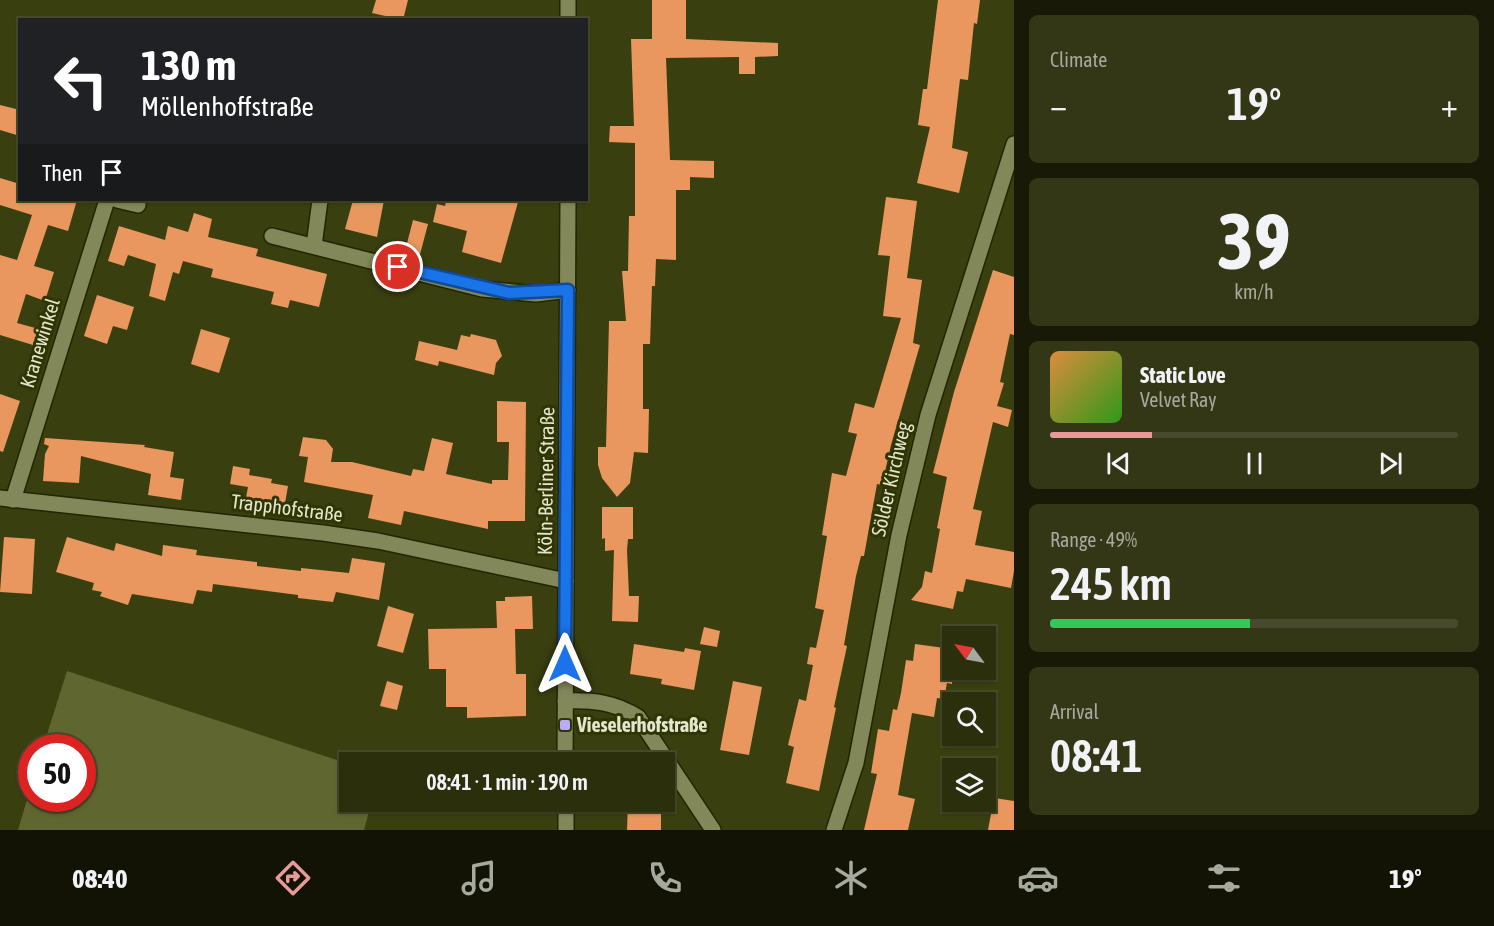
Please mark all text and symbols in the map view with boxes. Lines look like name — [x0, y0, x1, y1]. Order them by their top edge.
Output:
text: 130 m — [141, 41, 236, 89]
icon: left — [42, 42, 120, 120]
text: Climate — [1050, 48, 1107, 71]
text: 19° — [1227, 78, 1281, 130]
text: − — [1050, 86, 1067, 124]
text: + — [1441, 86, 1458, 124]
text: Möllenhoffstraße — [141, 91, 314, 122]
icon: arrive — [95, 156, 128, 189]
text: Then — [42, 160, 83, 186]
text: 39 — [1217, 196, 1291, 286]
pin — [372, 241, 423, 292]
icon: arrive — [381, 250, 414, 283]
text: km/h — [1234, 280, 1274, 303]
street label: Kranewinkel — [15, 295, 64, 390]
text: Static Love — [1140, 362, 1226, 388]
text: Velvet Ray — [1140, 388, 1217, 411]
street label: Köln-Berliner Straße — [533, 407, 558, 555]
street label: Sölder Kirchweg — [866, 419, 915, 538]
icon: previous — [1102, 447, 1135, 480]
icon: pause — [1238, 447, 1271, 480]
icon: next — [1374, 447, 1407, 480]
street label: Trapphofstraße — [230, 489, 344, 526]
text: Range · 49% — [1050, 528, 1137, 551]
text: 245 km — [1050, 558, 1172, 610]
north arrow — [942, 626, 996, 680]
map controls — [942, 626, 996, 812]
position arrow — [533, 632, 597, 696]
button: search — [942, 692, 996, 746]
text: Arrival — [1050, 700, 1099, 723]
place label: Vieselerhofstraße — [576, 713, 707, 736]
marker: Vieselerhofstraße — [558, 718, 572, 732]
text: 08:41 — [1050, 730, 1143, 782]
speed limit sign: 50 — [18, 734, 96, 812]
button: layers — [942, 758, 996, 812]
text: 08:41 · 1 min · 190 m — [426, 769, 588, 795]
icon: directions — [272, 857, 314, 899]
icon: music — [458, 857, 500, 899]
icon: phone — [644, 857, 686, 899]
icon: climate — [830, 857, 872, 899]
icon: car — [1017, 857, 1059, 899]
icon: filters — [1203, 857, 1245, 899]
text: 08:40 — [72, 863, 128, 894]
text: 19° — [1389, 863, 1422, 894]

